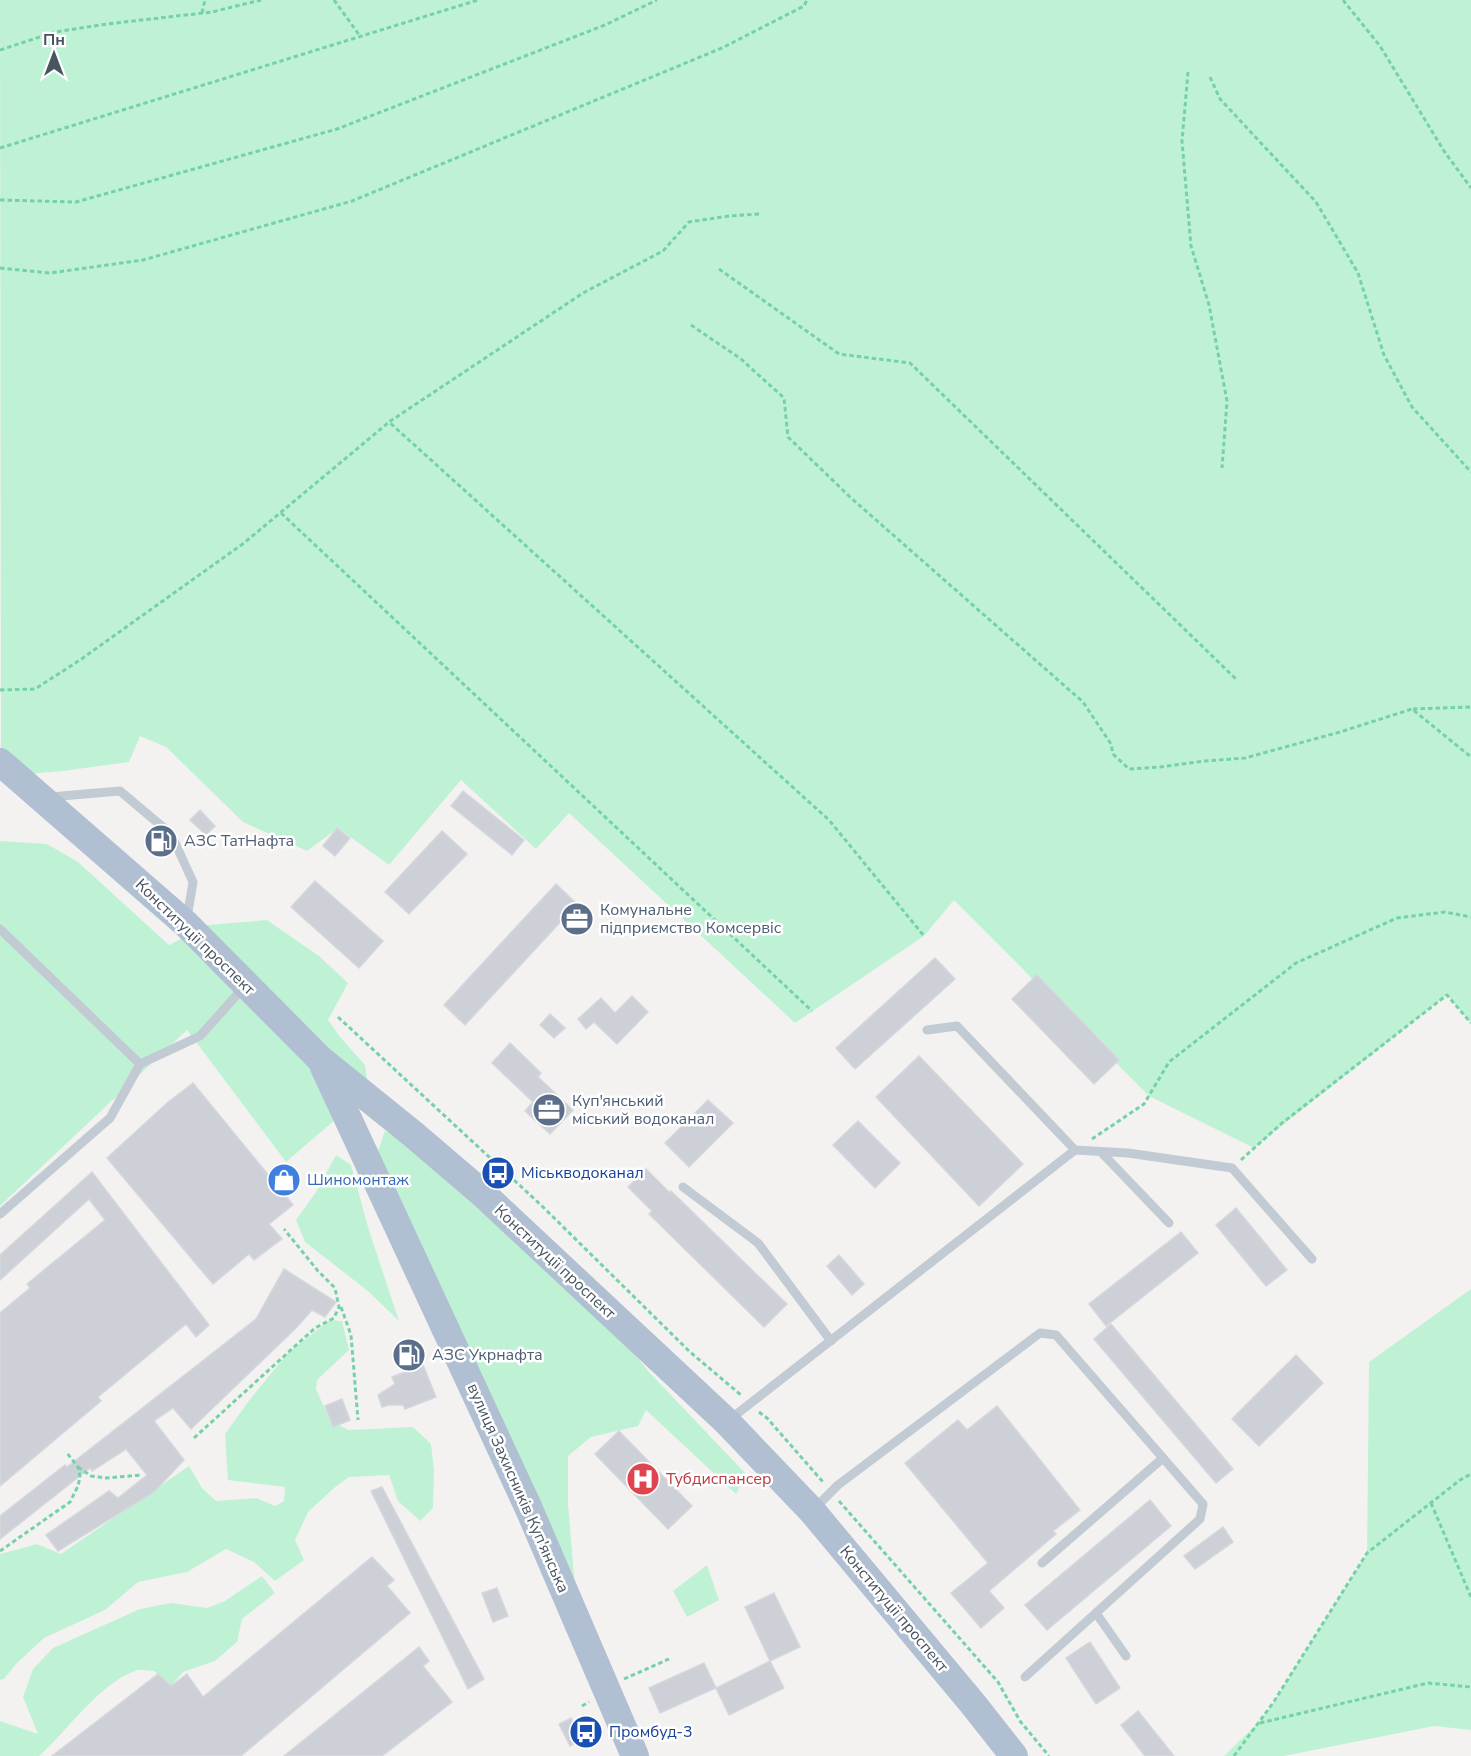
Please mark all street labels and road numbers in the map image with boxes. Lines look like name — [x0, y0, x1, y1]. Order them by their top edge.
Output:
street label: Конституції проспект — [130, 874, 260, 1001]
street label: Конституції проспект — [490, 1200, 621, 1325]
street label: вулиця Захисників Куп'янська — [462, 1380, 574, 1596]
street label: Конституції проспект — [835, 1541, 954, 1677]

